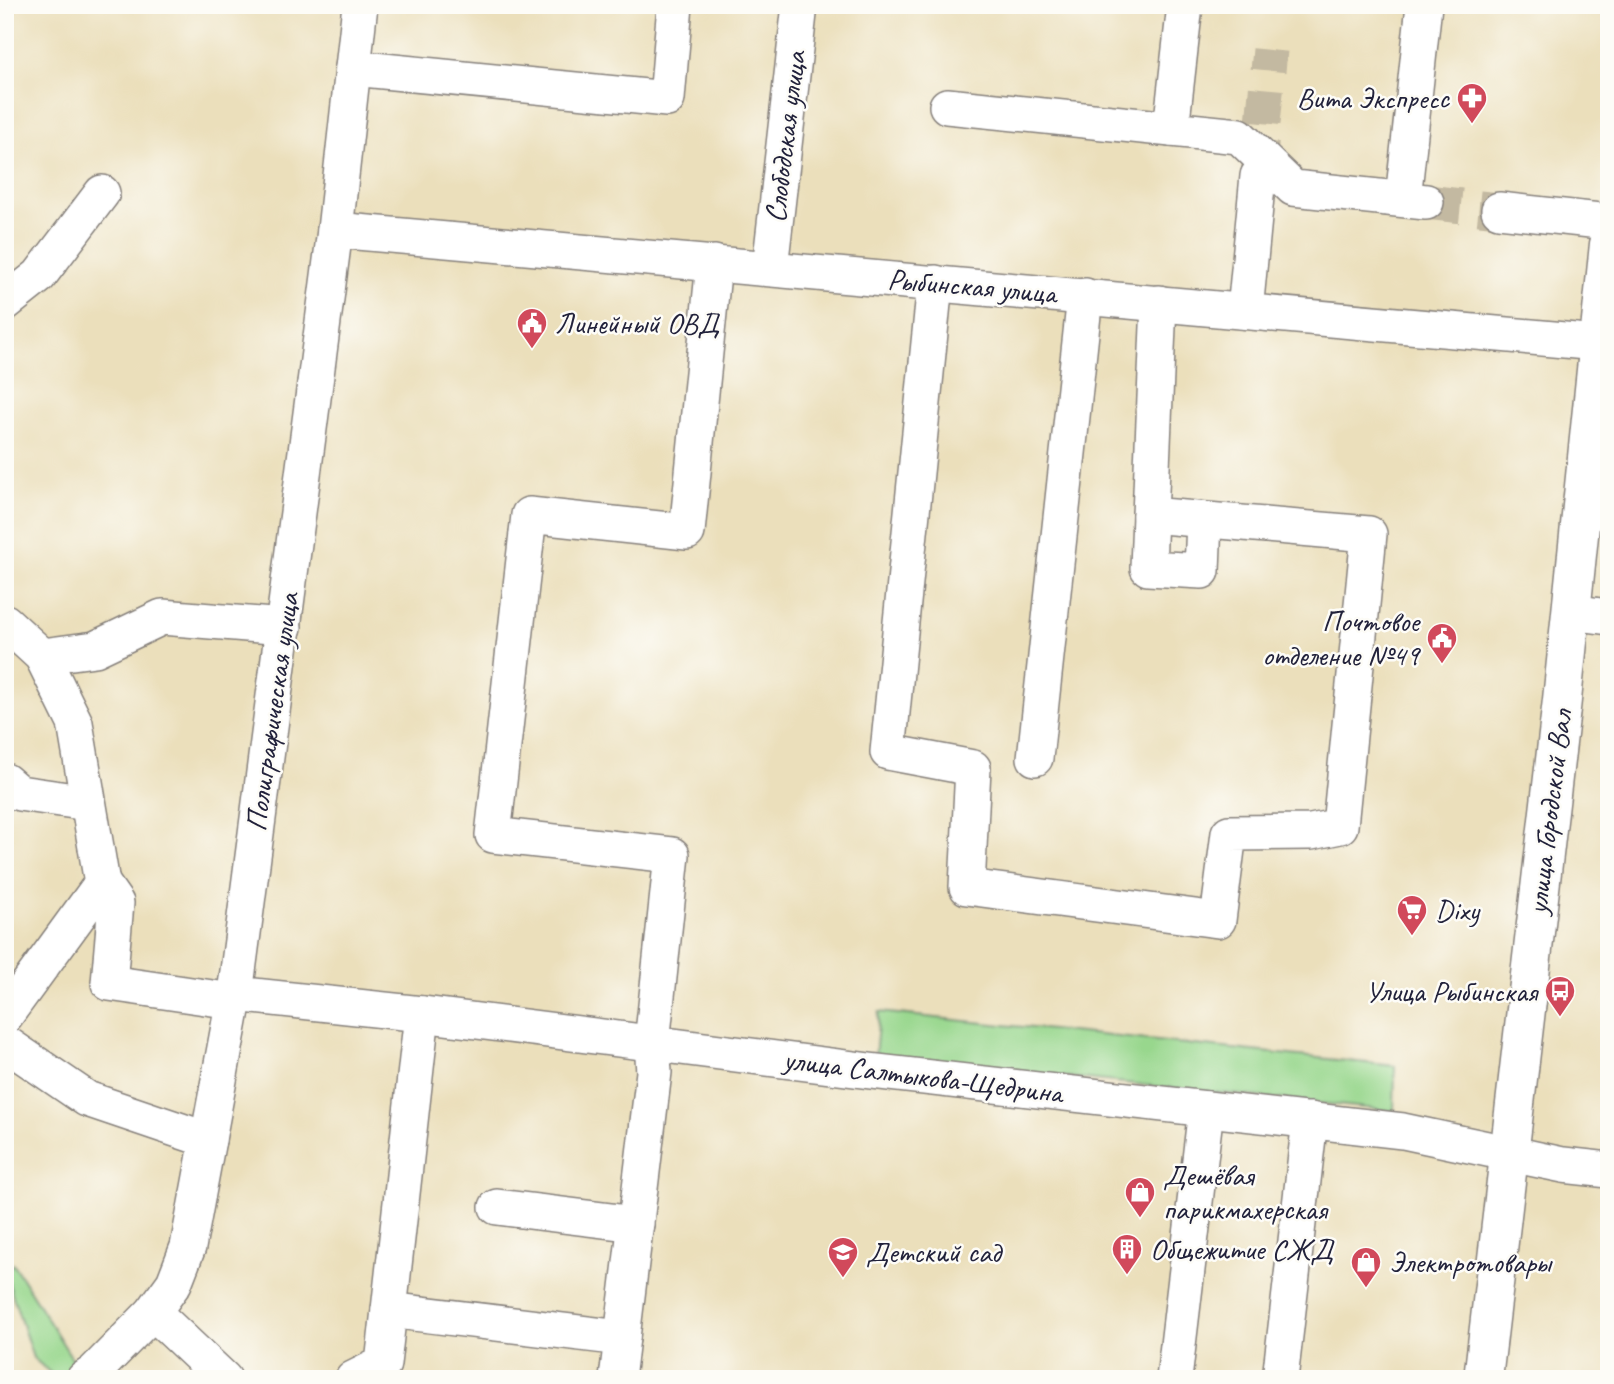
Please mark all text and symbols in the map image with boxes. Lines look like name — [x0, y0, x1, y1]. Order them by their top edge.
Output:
street label: Слободская улица — [756, 47, 815, 225]
place label: Вита Экспресс — [1297, 79, 1450, 117]
pharmacy icon: Вита Экспресс — [1455, 81, 1489, 125]
street label: Рыбинская улица — [886, 260, 1060, 313]
place label: Линейный ОВД — [555, 304, 720, 342]
public building icon: Линейный ОВД — [515, 306, 549, 350]
street label: Полиграфическая улица — [236, 589, 308, 833]
place label: Почтовое отделение №49 — [1262, 602, 1421, 674]
public building icon: Почтовое отделение №49 — [1425, 621, 1459, 665]
street label: улица Городской Вал — [1517, 705, 1581, 918]
place label: Dixy — [1435, 891, 1481, 929]
supermarket icon: Dixy — [1395, 893, 1429, 937]
place label: Улица Рыбинская — [1365, 972, 1540, 1010]
bus stop icon: Улица Рыбинская — [1543, 974, 1577, 1018]
street label: улица Салтыкова-Щедрина — [779, 1040, 1067, 1112]
place label: Дешёвая парикмахерская — [1163, 1156, 1329, 1228]
shop icon: Дешёвая парикмахерская — [1123, 1175, 1157, 1219]
place label: Общежитие СЖД — [1150, 1230, 1335, 1268]
building icon: Общежитие СЖД — [1110, 1232, 1144, 1276]
place label: Детский сад — [866, 1233, 1003, 1271]
school or university icon: Детский сад — [826, 1235, 860, 1279]
place label: Электротовары — [1389, 1243, 1553, 1281]
shop icon: Электротовары — [1349, 1245, 1383, 1289]

